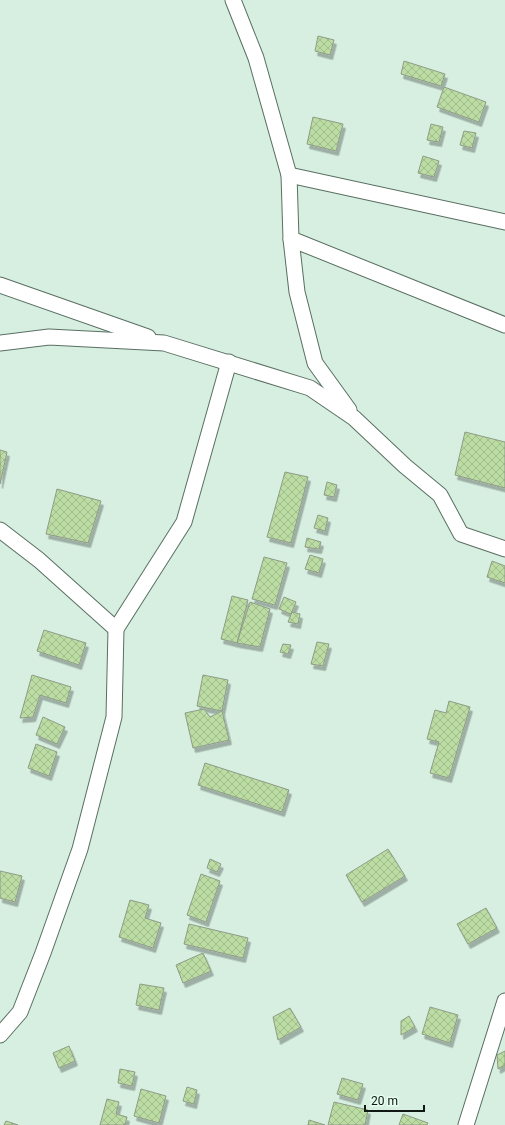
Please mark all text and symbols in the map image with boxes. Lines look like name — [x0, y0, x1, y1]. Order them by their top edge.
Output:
scale bar — [365, 1087, 424, 1113]
text: 20 m — [371, 1094, 398, 1108]

